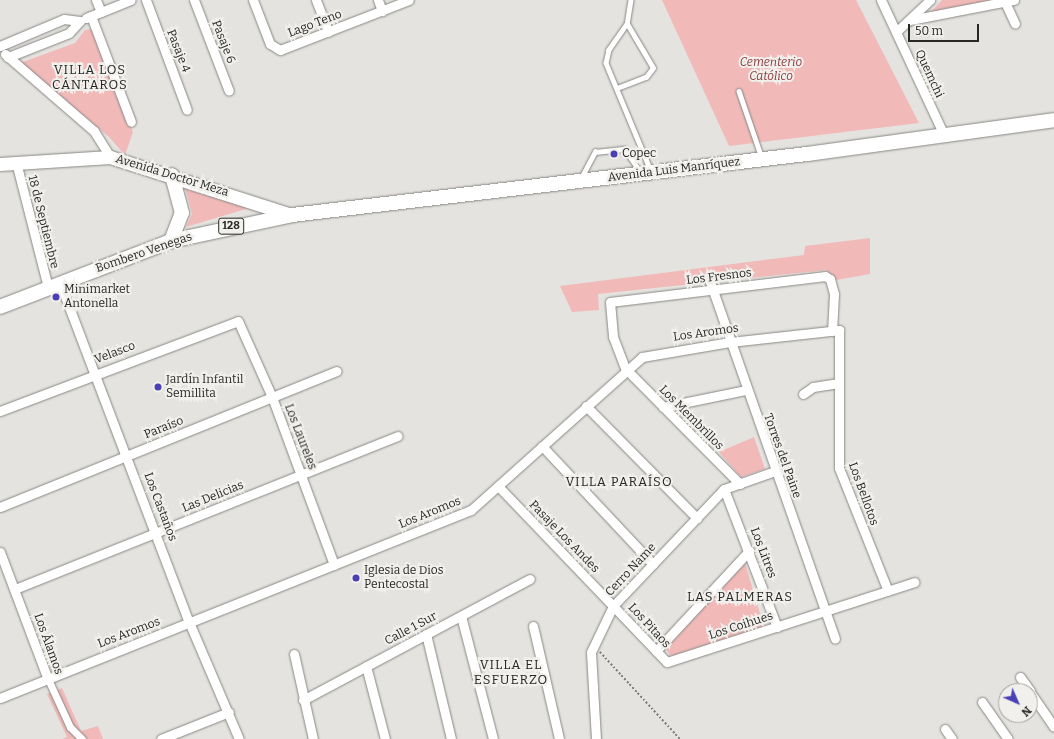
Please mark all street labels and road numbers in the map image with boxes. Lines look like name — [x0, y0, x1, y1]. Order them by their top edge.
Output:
street label: Lago Teno — [286, 7, 344, 41]
street label: Pasaje 6 — [208, 18, 238, 66]
street label: Pasaje 4 — [163, 27, 193, 75]
street label: Quemchi — [912, 48, 946, 100]
street label: Avenida Doctor Meza — [114, 152, 230, 200]
street label: Avenida Luis Manríquez — [607, 155, 741, 185]
street label: 18 de Septiembre — [24, 174, 62, 270]
road number: 128 — [218, 217, 244, 235]
street label: Bombero Venegas — [94, 230, 194, 276]
street label: Los Fresnos — [686, 266, 752, 288]
street label: Los Aromos — [672, 321, 740, 345]
street label: Velasco — [93, 339, 137, 367]
street label: Los Membrillos — [656, 383, 726, 453]
street label: Los Laureles — [281, 402, 319, 472]
street label: Torres del Paine — [760, 412, 804, 500]
street label: Paraíso — [142, 414, 186, 442]
street label: Los Bellotos — [845, 460, 881, 528]
street label: Los Castaños — [140, 471, 180, 543]
street label: Las Delicias — [180, 478, 246, 516]
street label: Los Aromos — [397, 494, 463, 532]
street label: Pasaje Los Andes — [526, 498, 602, 576]
street label: Los Litres — [747, 526, 779, 580]
street label: Cerro Name — [603, 540, 659, 600]
street label: Los Pitaos — [625, 601, 673, 651]
street label: Calle 1 Sur — [382, 609, 440, 649]
street label: Los Coihues — [707, 609, 775, 643]
street label: Los Álamos — [30, 612, 66, 676]
street label: Los Aromos — [96, 614, 162, 652]

